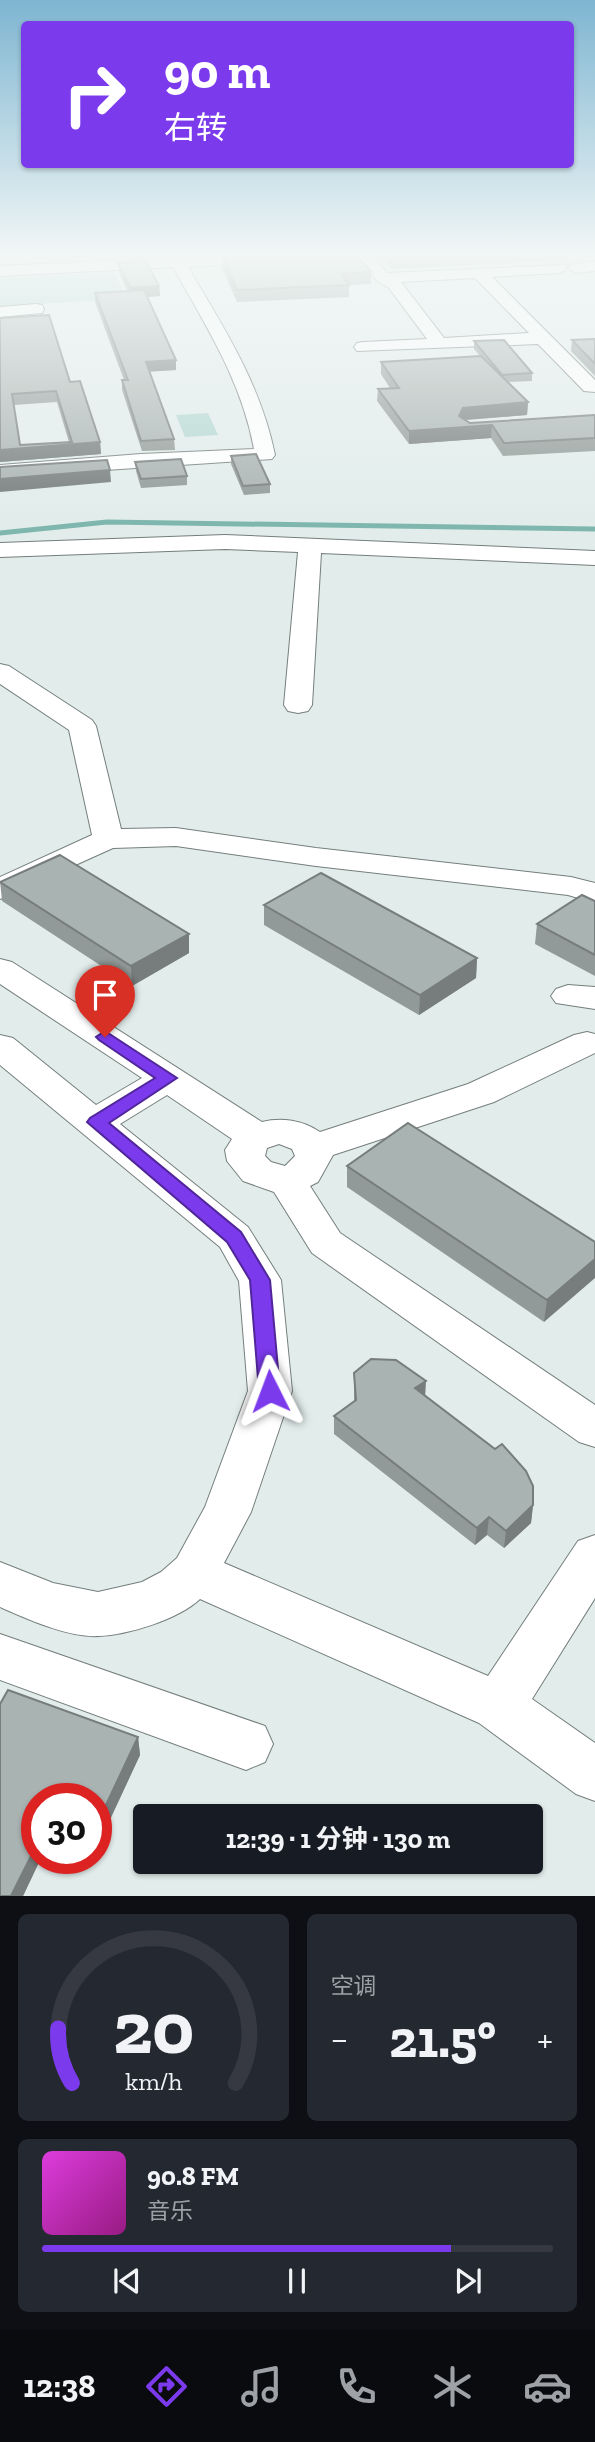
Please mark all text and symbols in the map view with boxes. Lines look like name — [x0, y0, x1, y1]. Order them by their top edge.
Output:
text: 90 m — [164, 42, 271, 101]
icon: right — [49, 49, 140, 140]
text: 右转 — [164, 109, 228, 147]
pin — [75, 965, 135, 1037]
icon: arrive — [86, 976, 124, 1014]
position arrow — [233, 1354, 307, 1428]
speed limit sign: 30 — [21, 1783, 112, 1874]
text: 12:39 · 1 分钟 · 130 m — [226, 1823, 450, 1855]
text: 空调 — [331, 1972, 377, 2000]
text: 20 — [113, 1985, 194, 2073]
text: 21.5° — [389, 2008, 496, 2070]
text: − — [331, 2016, 348, 2062]
text: + — [537, 2016, 553, 2062]
text: km/h — [125, 2066, 182, 2096]
text: 90.8 FM — [147, 2160, 239, 2192]
text: 音乐 — [147, 2197, 193, 2225]
icon: previous — [108, 2262, 146, 2300]
icon: pause — [278, 2262, 316, 2300]
icon: next — [449, 2262, 487, 2300]
icon: directions — [142, 2362, 191, 2411]
icon: music — [237, 2362, 286, 2411]
icon: phone — [332, 2362, 381, 2411]
icon: climate — [428, 2362, 477, 2411]
icon: car — [523, 2362, 572, 2411]
text: 12:38 — [23, 2367, 95, 2405]

